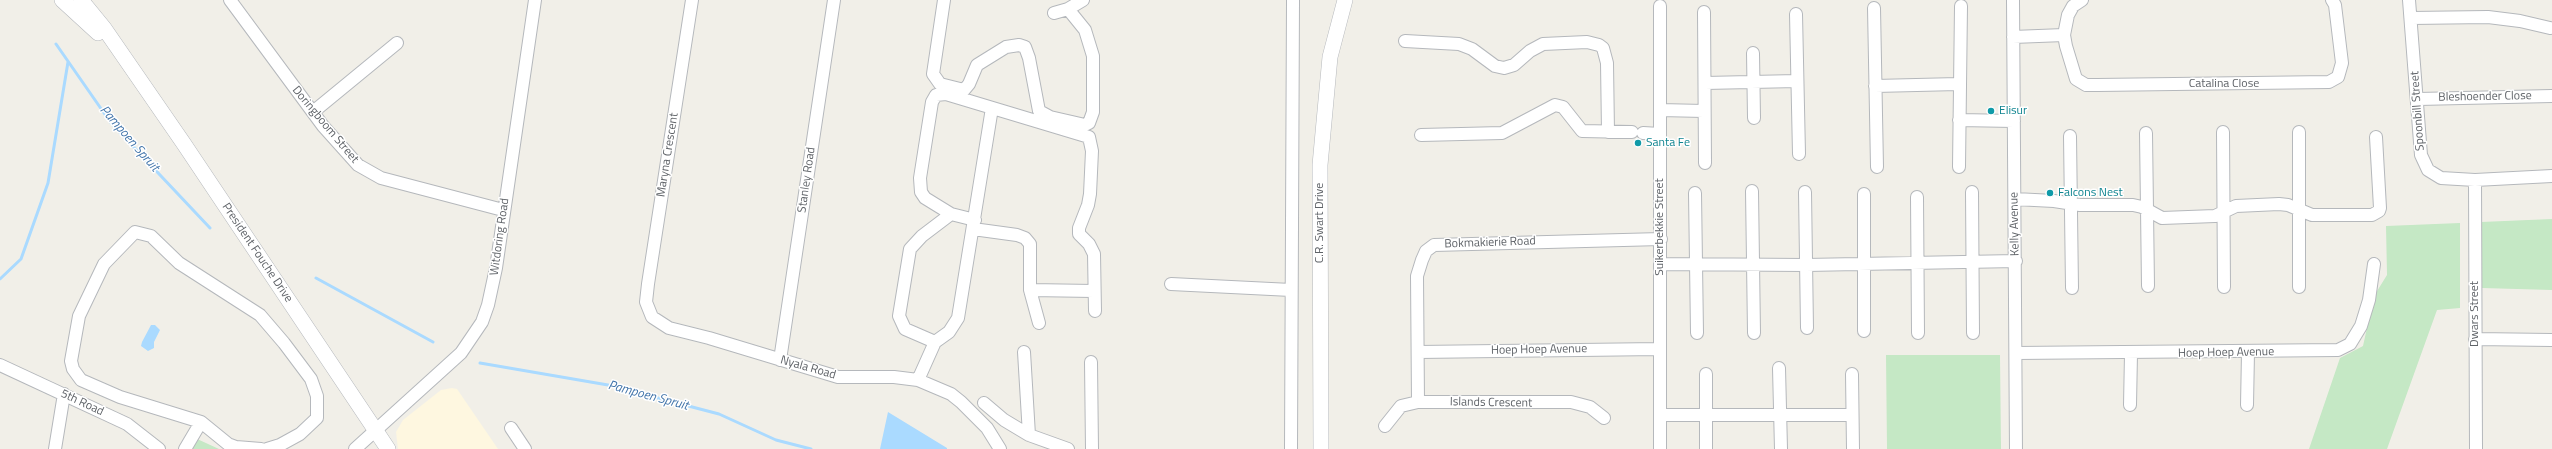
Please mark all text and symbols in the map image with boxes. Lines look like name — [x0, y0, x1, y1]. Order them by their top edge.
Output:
street label: Spoonbill Street — [2408, 71, 2428, 151]
street label: Catalina Close — [2189, 77, 2259, 91]
street label: Doringboom Street — [289, 84, 361, 166]
street label: Bleshoender Close — [2438, 89, 2532, 105]
water label: Pampoen Spruit — [96, 103, 162, 175]
place label: Elisur — [1999, 104, 2027, 118]
marker: Elisur — [1986, 106, 1996, 116]
street label: Maryna Crescent — [654, 112, 682, 198]
place label: Santa Fe — [1646, 136, 1690, 150]
marker: Santa Fe — [1633, 138, 1643, 148]
street label: Stanley Road — [795, 146, 819, 214]
street label: Suikerbekkie Street — [1653, 178, 1667, 276]
street label: C.R. Swart Drive — [1313, 183, 1327, 263]
place label: Falcons Nest — [2058, 186, 2123, 200]
marker: Falcons Nest — [2045, 188, 2055, 198]
street label: Kelly Avenue — [2007, 192, 2023, 256]
street label: Witdoring Road — [487, 197, 513, 277]
street label: President Fouche Drive — [218, 201, 296, 305]
street label: Bokmakierie Road — [1444, 234, 1536, 252]
street label: Dwars Street — [2468, 281, 2482, 347]
street label: Hoep Hoep Avenue — [1491, 342, 1587, 358]
street label: Hoep Hoep Avenue — [2178, 345, 2274, 361]
street label: Nyala Road — [779, 353, 837, 383]
water label: Pampoen Spruit — [606, 378, 690, 414]
street label: 5th Road — [58, 387, 106, 419]
street label: Islands Crescent — [1450, 395, 1532, 411]

